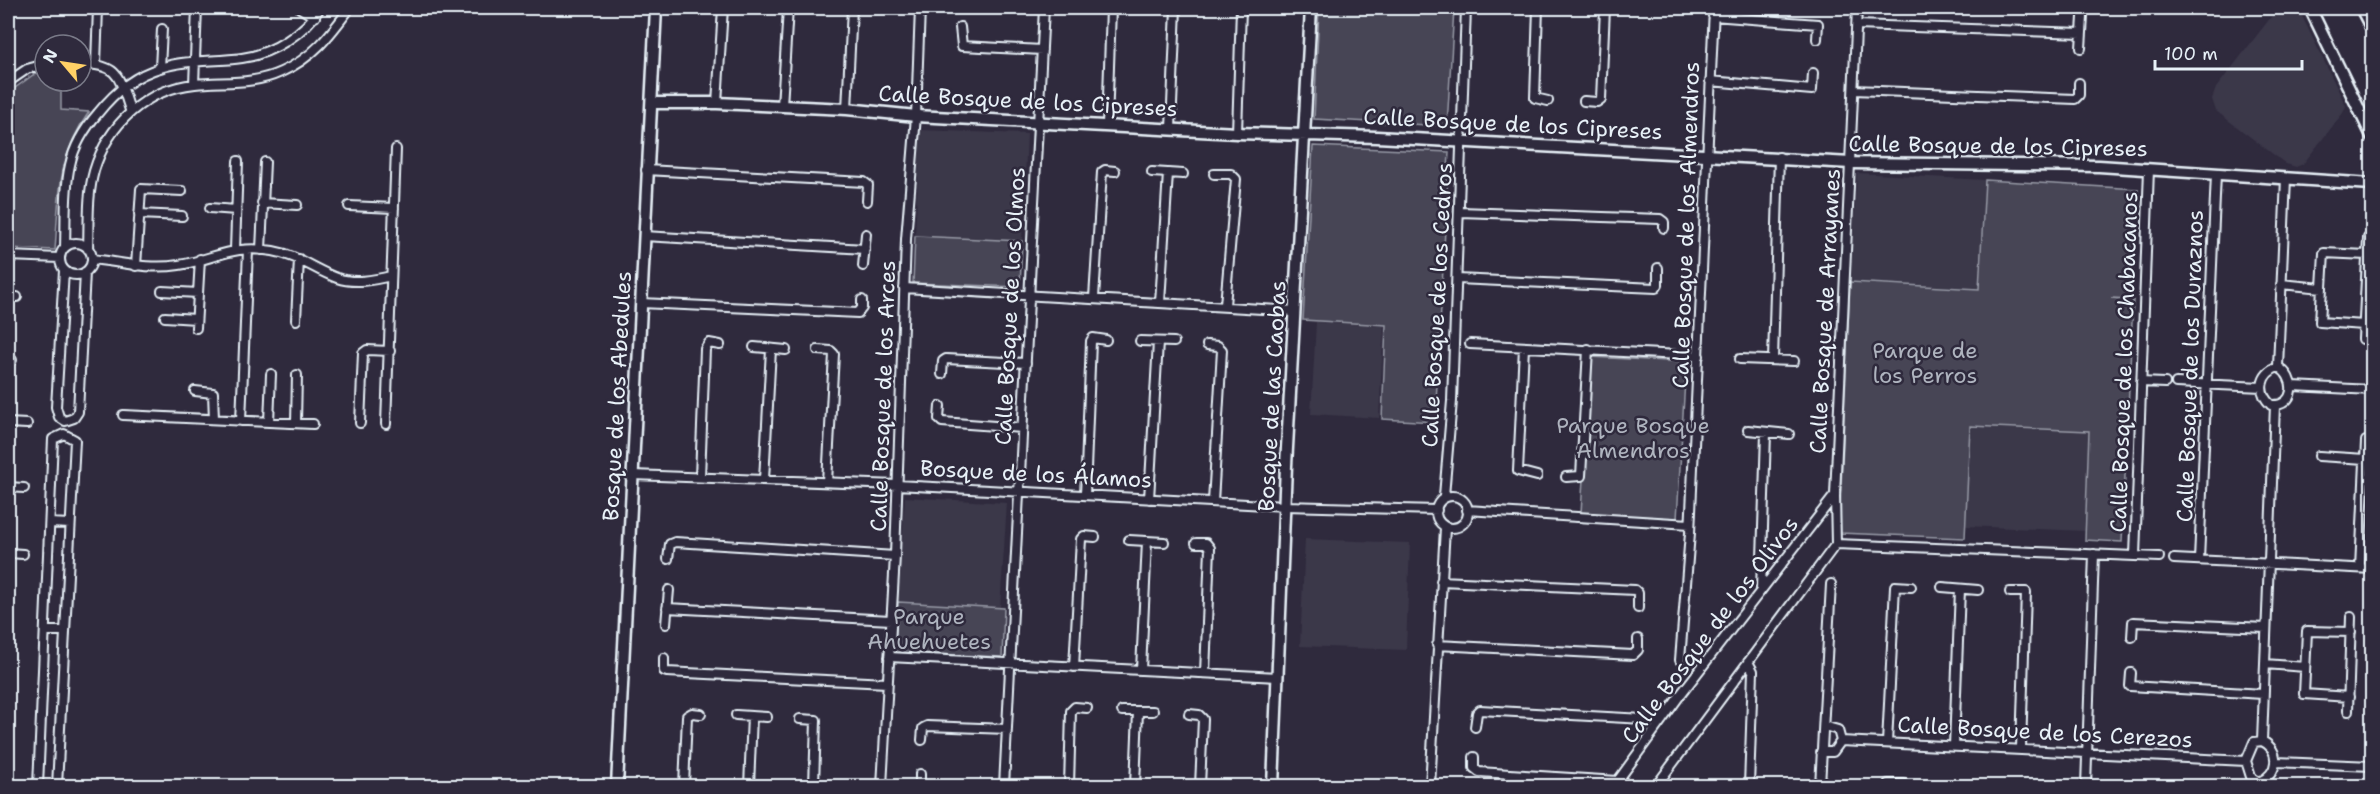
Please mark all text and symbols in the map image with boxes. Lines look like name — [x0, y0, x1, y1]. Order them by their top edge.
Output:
north arrow — [33, 33, 93, 93]
scale bar — [2155, 33, 2302, 71]
text: 100 m — [2164, 42, 2218, 66]
text: N — [38, 45, 63, 67]
street label: Calle Bosque de los Almendros — [1666, 61, 1706, 389]
street label: Calle Bosque de los Cipreses — [878, 79, 1178, 123]
street label: Calle Bosque de los Cipreses — [1363, 102, 1663, 146]
street label: Calle Bosque de los Cipreses — [1848, 129, 2148, 163]
street label: Calle Bosque de los Cedros — [1415, 162, 1459, 448]
street label: Calle Bosque de los Olmos — [988, 166, 1032, 446]
street label: Calle Bosque de Arrayanes — [1803, 168, 1847, 454]
street label: Calle Bosque de los Chabacanos — [2104, 191, 2144, 533]
street label: Calle Bosque de los Duraznos — [2170, 209, 2210, 523]
street label: Calle Bosque de los Arces — [864, 260, 902, 532]
street label: Bosque de los Abedules — [596, 270, 638, 522]
street label: Bosque de las Caobas — [1251, 280, 1293, 512]
park label: Parque de los Perros — [1872, 336, 1978, 390]
park label: Parque Bosque Almendros — [1556, 411, 1710, 465]
street label: Bosque de los Álamos — [919, 453, 1153, 495]
street label: Calle Bosque de los Olivos — [1615, 511, 1805, 749]
park label: Parque Ahuehuetes — [867, 602, 991, 656]
street label: Calle Bosque de los Cerezos — [1897, 710, 2193, 754]

